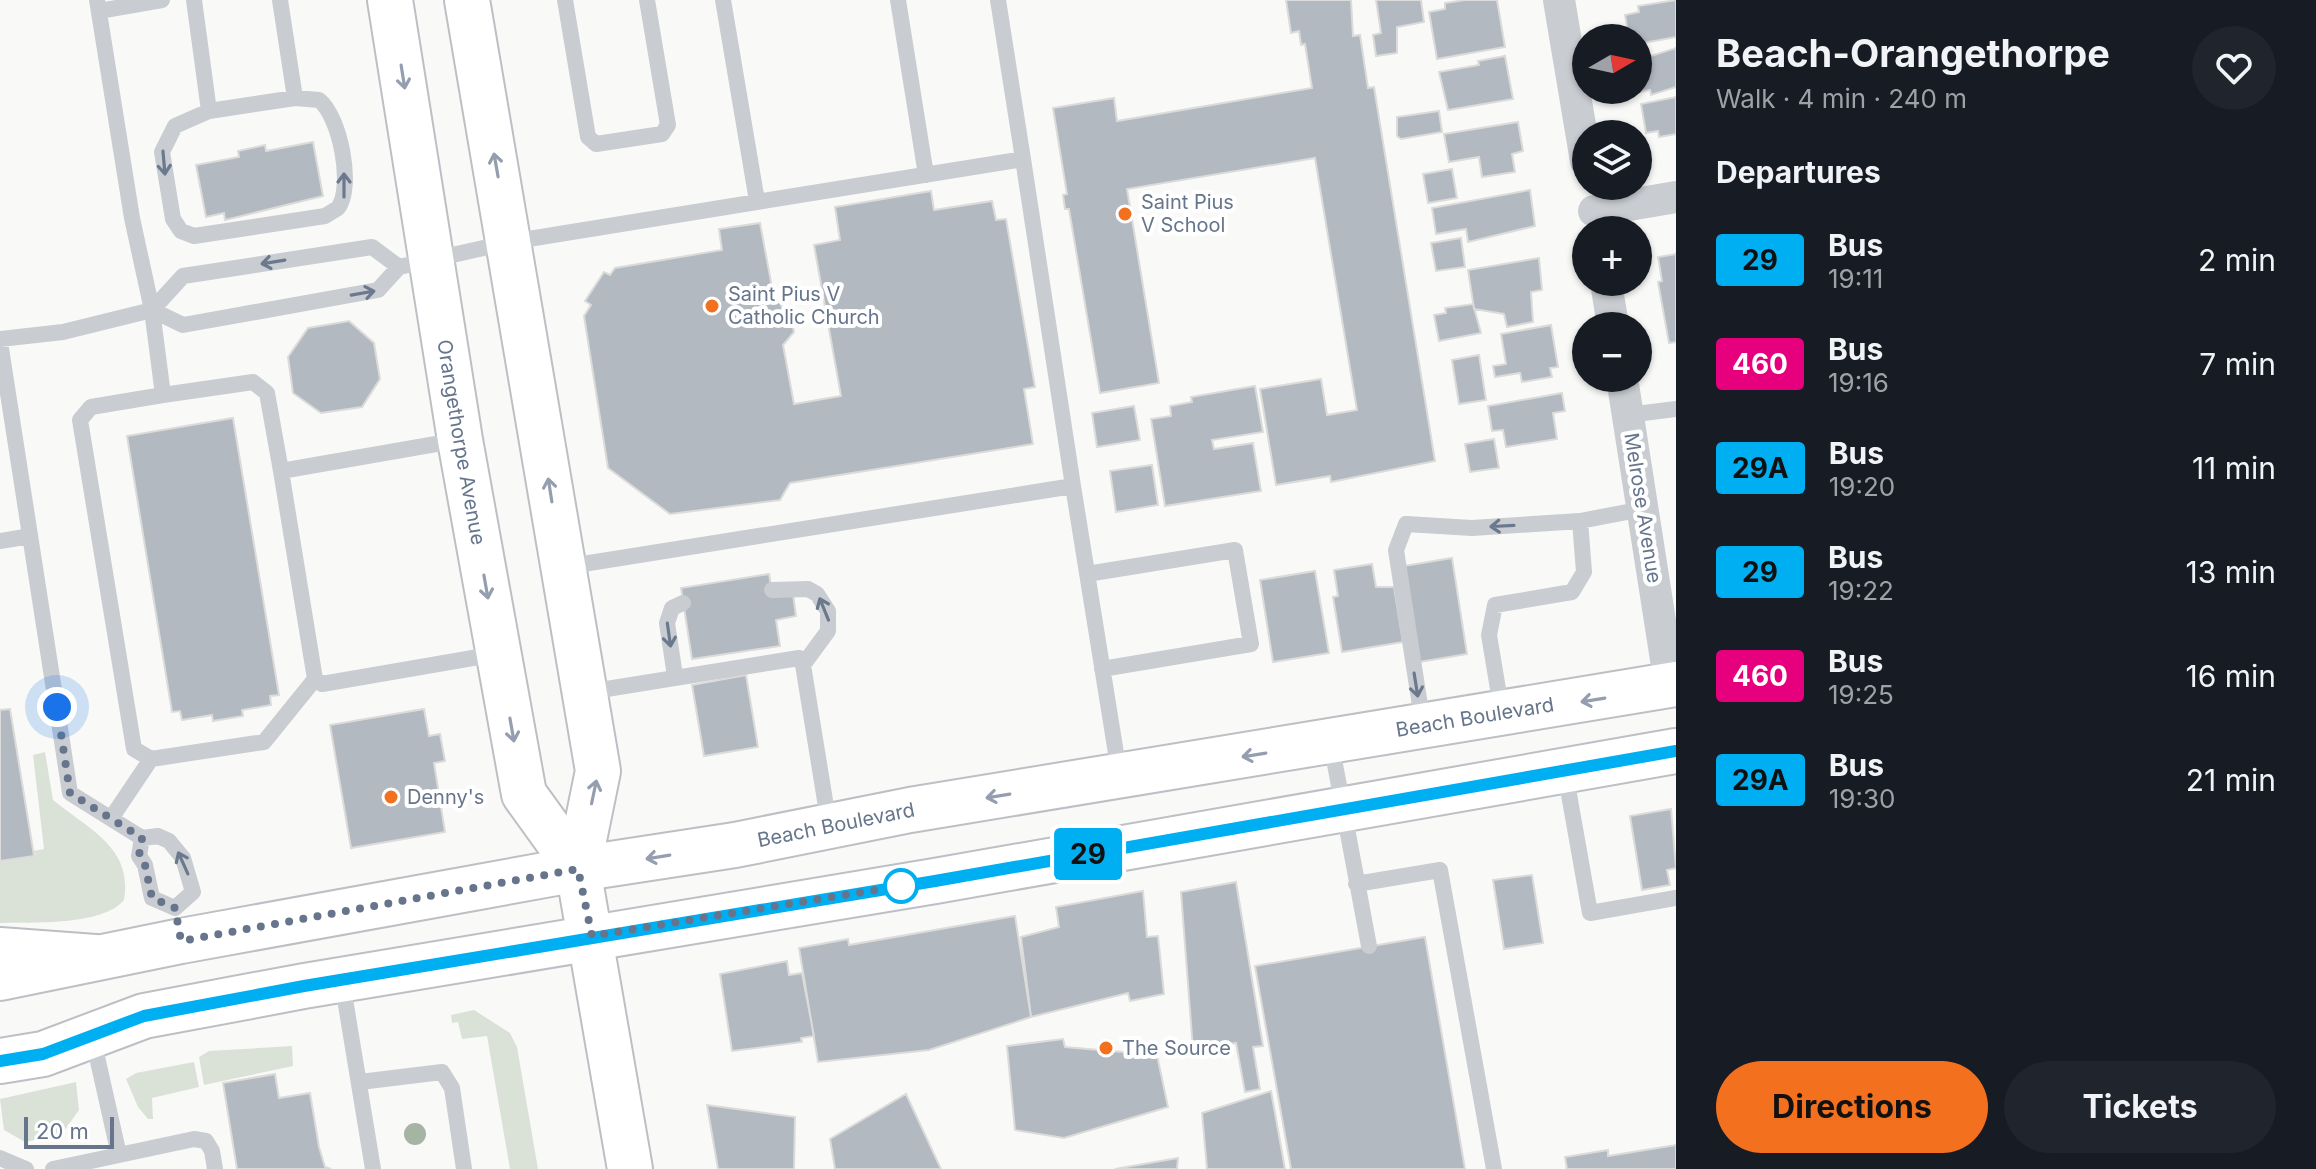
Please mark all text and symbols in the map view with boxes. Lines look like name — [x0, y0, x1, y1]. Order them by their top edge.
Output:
north arrow — [1572, 24, 1652, 104]
map controls — [1572, 24, 1652, 392]
button: heart — [2192, 26, 2276, 110]
text: Beach-Orangethorpe — [1716, 30, 2110, 76]
one-way arrow — [396, 64, 411, 89]
text: Walk · 4 min · 240 m — [1716, 83, 1967, 114]
button: layers — [1572, 120, 1652, 200]
one-way arrow — [157, 149, 172, 175]
one-way arrow — [488, 153, 503, 178]
text: Departures — [1716, 154, 1881, 190]
one-way arrow — [336, 172, 352, 198]
place label: Saint Pius V School — [1141, 190, 1234, 237]
marker: Saint Pius V School — [1116, 205, 1134, 223]
button: + — [1572, 216, 1652, 296]
text: Bus — [1828, 227, 1883, 263]
text: 2 min — [2198, 242, 2276, 278]
text: 29 — [1742, 243, 1778, 277]
one-way arrow — [260, 255, 286, 270]
text: 19:11 — [1828, 263, 1883, 294]
place label: Saint Pius V Catholic Church — [728, 282, 880, 329]
one-way arrow — [350, 284, 376, 299]
marker: Saint Pius V Catholic Church — [703, 297, 721, 315]
button: − — [1572, 312, 1652, 392]
text: Bus — [1828, 331, 1883, 367]
street label: Orangethorpe Avenue — [432, 338, 491, 547]
text: 7 min — [2199, 346, 2276, 382]
text: 460 — [1732, 347, 1788, 381]
text: 19:16 — [1828, 367, 1889, 398]
street label: Melrose Avenue — [1619, 431, 1667, 585]
text: Bus — [1829, 435, 1884, 471]
text: 11 min — [2192, 450, 2276, 486]
text: 29A — [1732, 451, 1789, 485]
text: 19:20 — [1829, 471, 1895, 502]
one-way arrow — [542, 478, 557, 503]
one-way arrow — [1489, 519, 1516, 534]
text: Bus — [1828, 539, 1883, 575]
text: 13 min — [2186, 554, 2276, 590]
text: 29 — [1742, 555, 1778, 589]
one-way arrow — [480, 573, 495, 599]
text: 19:22 — [1828, 575, 1894, 606]
one-way arrow — [816, 598, 830, 622]
one-way arrow — [662, 622, 677, 648]
text: Bus — [1828, 643, 1883, 679]
text: 16 min — [2185, 658, 2276, 694]
text: 460 — [1732, 659, 1788, 693]
one-way arrow — [1410, 672, 1425, 697]
text: 19:25 — [1828, 679, 1894, 710]
your location — [37, 687, 77, 727]
street label: Beach Boulevard — [1394, 692, 1556, 742]
one-way arrow — [1581, 693, 1607, 708]
one-way arrow — [506, 717, 521, 743]
text: Bus — [1829, 747, 1884, 783]
one-way arrow — [1242, 748, 1267, 763]
text: 21 min — [2186, 762, 2276, 798]
text: 29A — [1732, 763, 1789, 797]
one-way arrow — [587, 780, 602, 806]
text: 19:30 — [1829, 783, 1895, 814]
place label: Denny's — [407, 785, 484, 809]
marker: Denny's — [382, 788, 400, 806]
one-way arrow — [985, 790, 1011, 805]
street label: Beach Boulevard — [755, 797, 917, 852]
line badge: 29 — [1052, 828, 1124, 880]
text: 29 — [1070, 837, 1106, 871]
one-way arrow — [646, 850, 672, 865]
one-way arrow — [175, 851, 190, 875]
unlabelled marker — [884, 869, 918, 903]
place label: The Source — [1122, 1036, 1231, 1060]
marker: The Source — [1097, 1039, 1115, 1057]
button: Directions — [1716, 1061, 1988, 1153]
button: Tickets — [2004, 1061, 2276, 1153]
scale bar — [24, 1113, 114, 1149]
text: 20 m — [36, 1118, 89, 1144]

